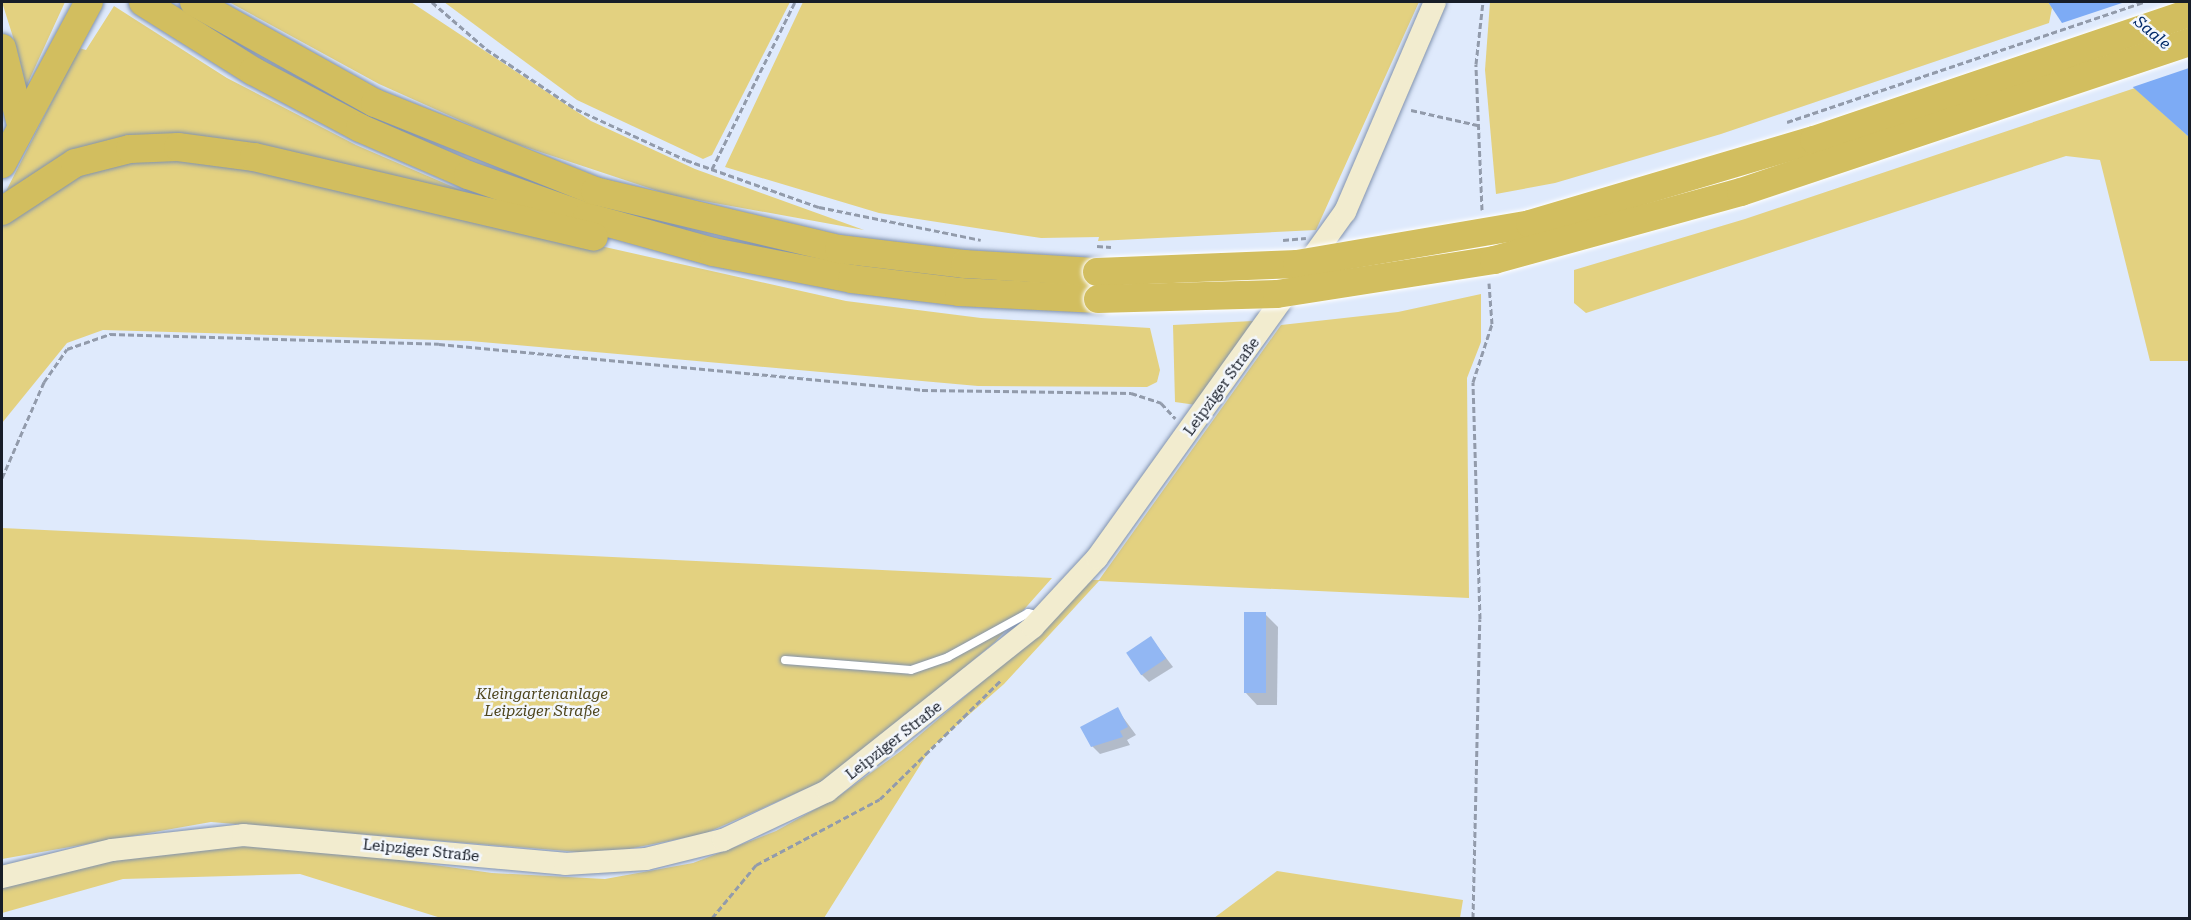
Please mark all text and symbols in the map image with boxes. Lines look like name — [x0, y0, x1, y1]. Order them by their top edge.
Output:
water label: Saale — [2130, 12, 2174, 54]
street label: Leipziger Straße — [1180, 334, 1264, 440]
park label: Kleingartenanlage Leipziger Straße — [476, 685, 608, 720]
street label: Leipziger Straße — [842, 698, 946, 784]
street label: Leipziger Straße — [362, 836, 480, 866]

